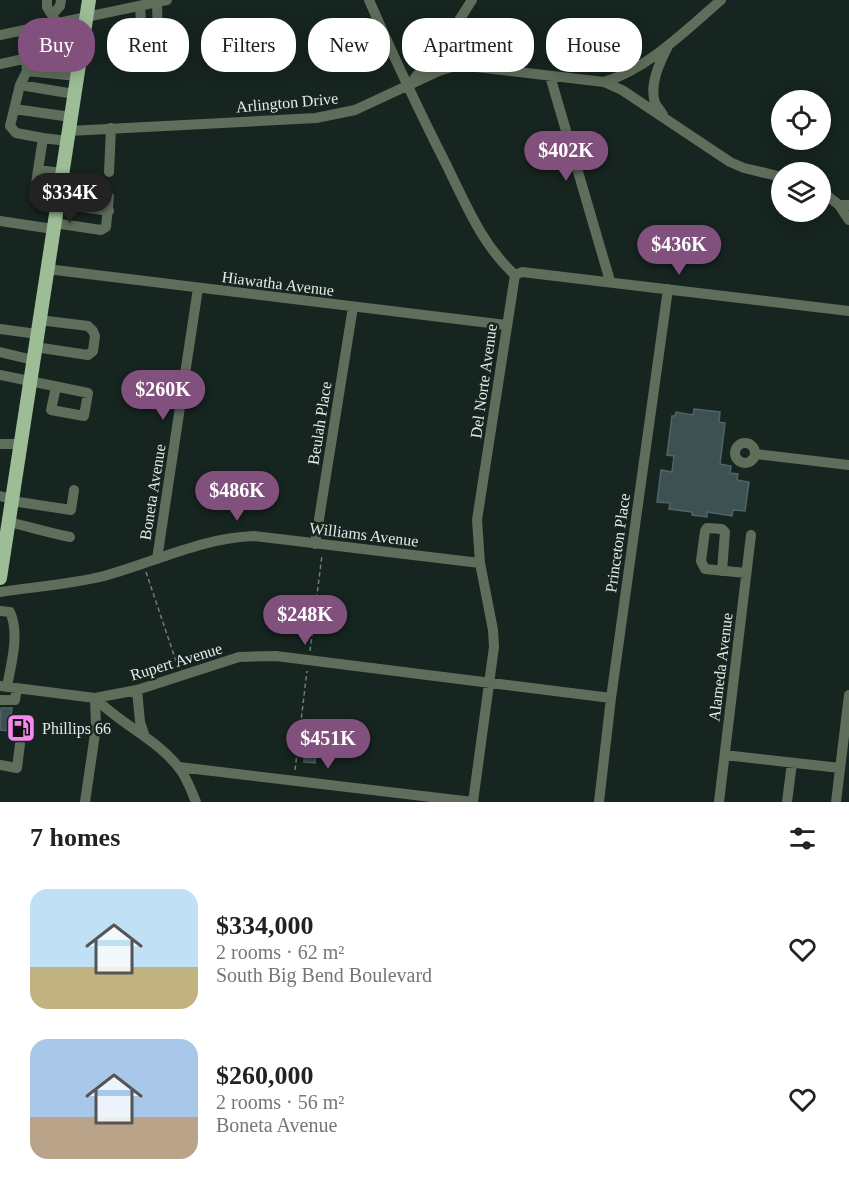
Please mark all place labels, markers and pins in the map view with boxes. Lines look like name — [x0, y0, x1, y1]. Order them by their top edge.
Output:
pin: $402K — [524, 131, 608, 182]
pin: $334K — [28, 173, 112, 224]
pin: $436K — [637, 225, 721, 276]
pin: $260K — [121, 370, 205, 421]
pin: $486K — [195, 471, 279, 522]
pin: $248K — [263, 595, 347, 646]
fuel station icon: Phillips 66 — [5, 712, 37, 744]
pin: $451K — [286, 719, 370, 770]
place label: Phillips 66 — [42, 720, 111, 738]

